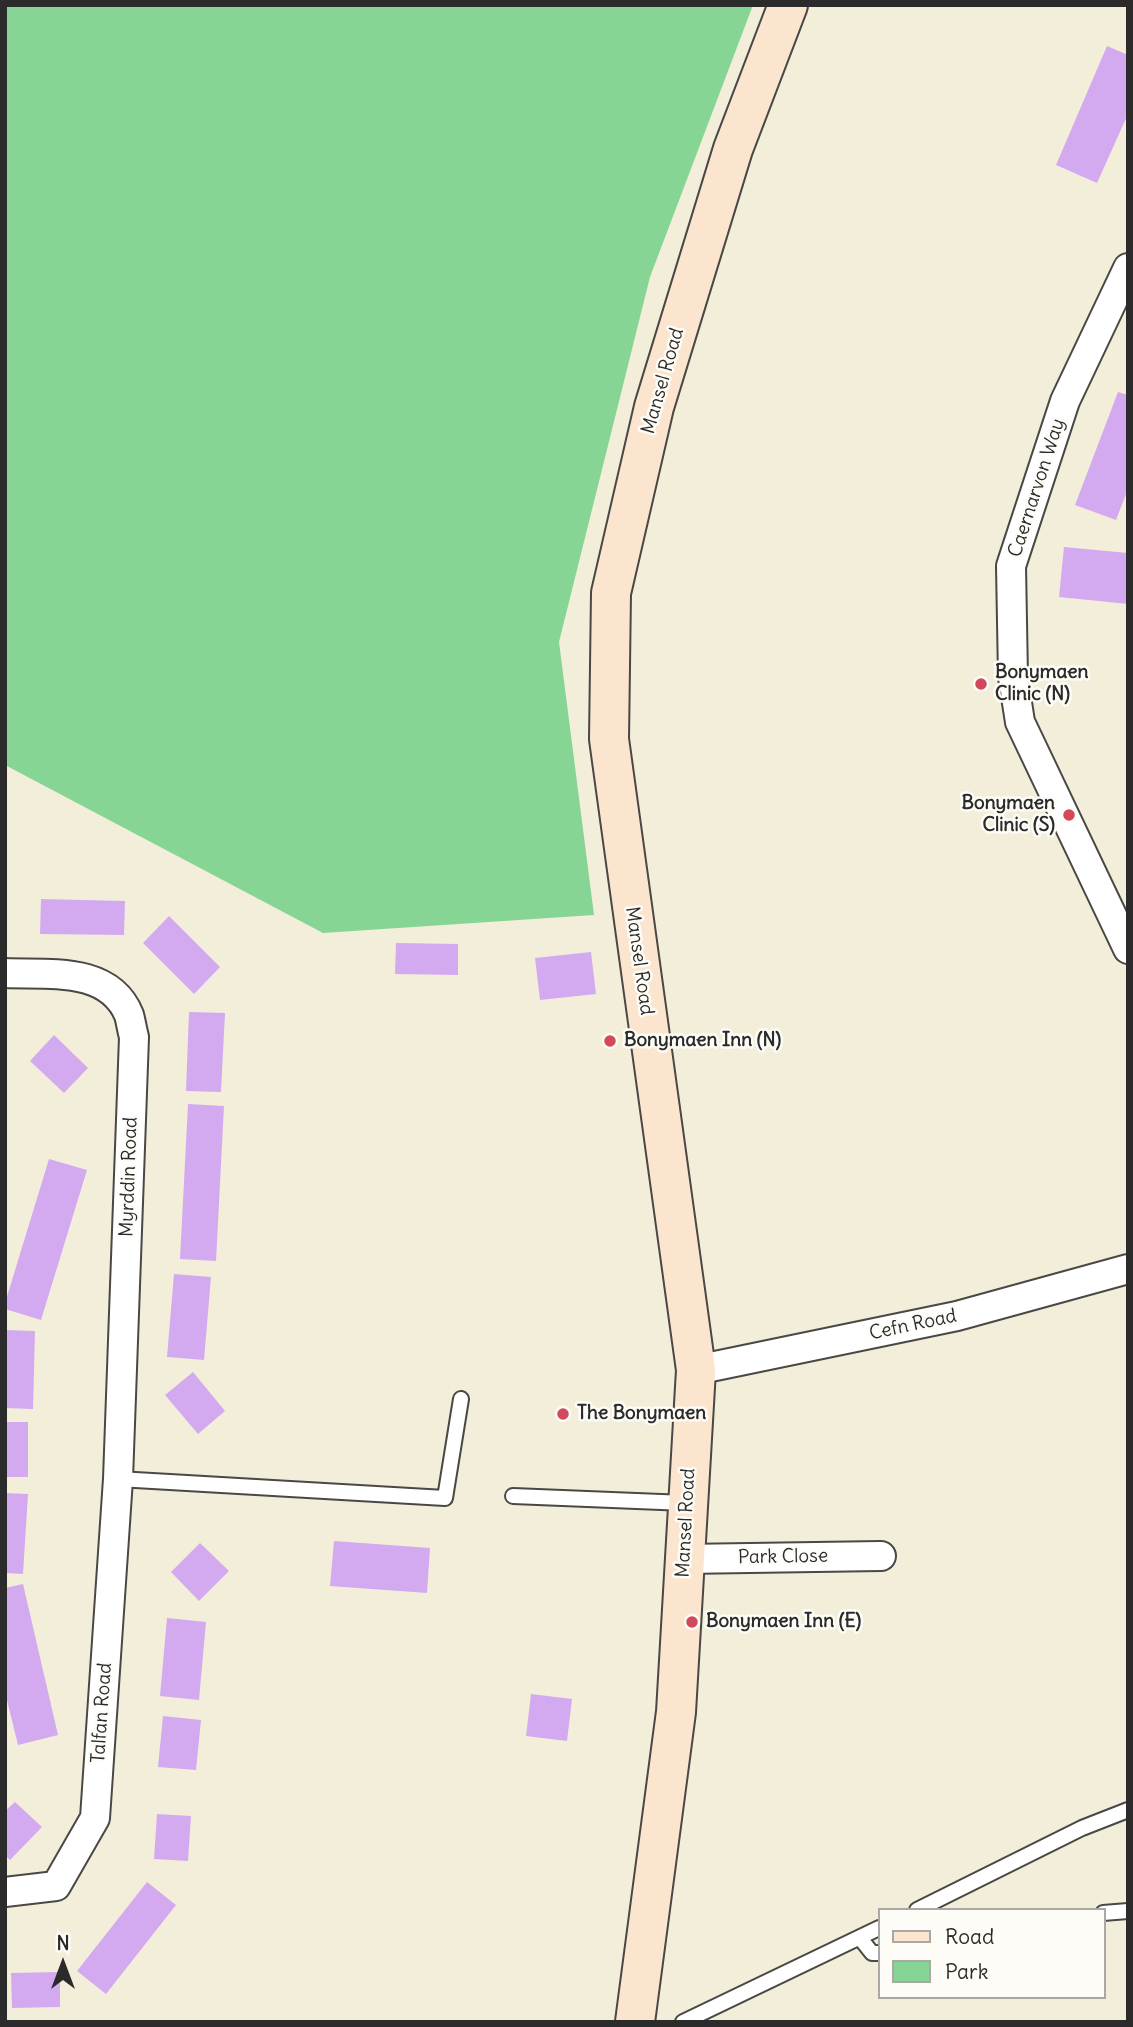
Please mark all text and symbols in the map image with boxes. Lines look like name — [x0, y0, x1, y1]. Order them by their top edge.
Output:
street label: Mansel Road — [637, 325, 689, 437]
street label: Caernarvon Way — [1004, 416, 1070, 560]
place label: Bonymaen Clinic (N) — [995, 662, 1088, 706]
marker: Bonymaen Clinic (N) — [973, 676, 989, 692]
place label: Bonymaen Clinic (S) — [962, 793, 1055, 837]
marker: Bonymaen Clinic (S) — [1061, 807, 1077, 823]
street label: Mansel Road — [620, 905, 658, 1017]
place label: Bonymaen Inn (N) — [624, 1030, 781, 1052]
marker: Bonymaen Inn (N) — [602, 1033, 618, 1049]
street label: Myrddin Road — [116, 1116, 142, 1238]
street label: Cefn Road — [867, 1305, 959, 1345]
place label: The Bonymaen — [577, 1403, 706, 1425]
marker: The Bonymaen — [555, 1406, 571, 1422]
street label: Mansel Road — [672, 1468, 700, 1578]
street label: Park Close — [738, 1545, 828, 1569]
place label: Bonymaen Inn (E) — [706, 1611, 861, 1633]
marker: Bonymaen Inn (E) — [684, 1614, 700, 1630]
street label: Talfan Road — [87, 1662, 117, 1764]
legend — [878, 1908, 1105, 1999]
text: Road — [945, 1923, 994, 1950]
north arrow — [28, 1929, 98, 1999]
text: N — [56, 1931, 70, 1955]
text: Park — [945, 1958, 988, 1985]

